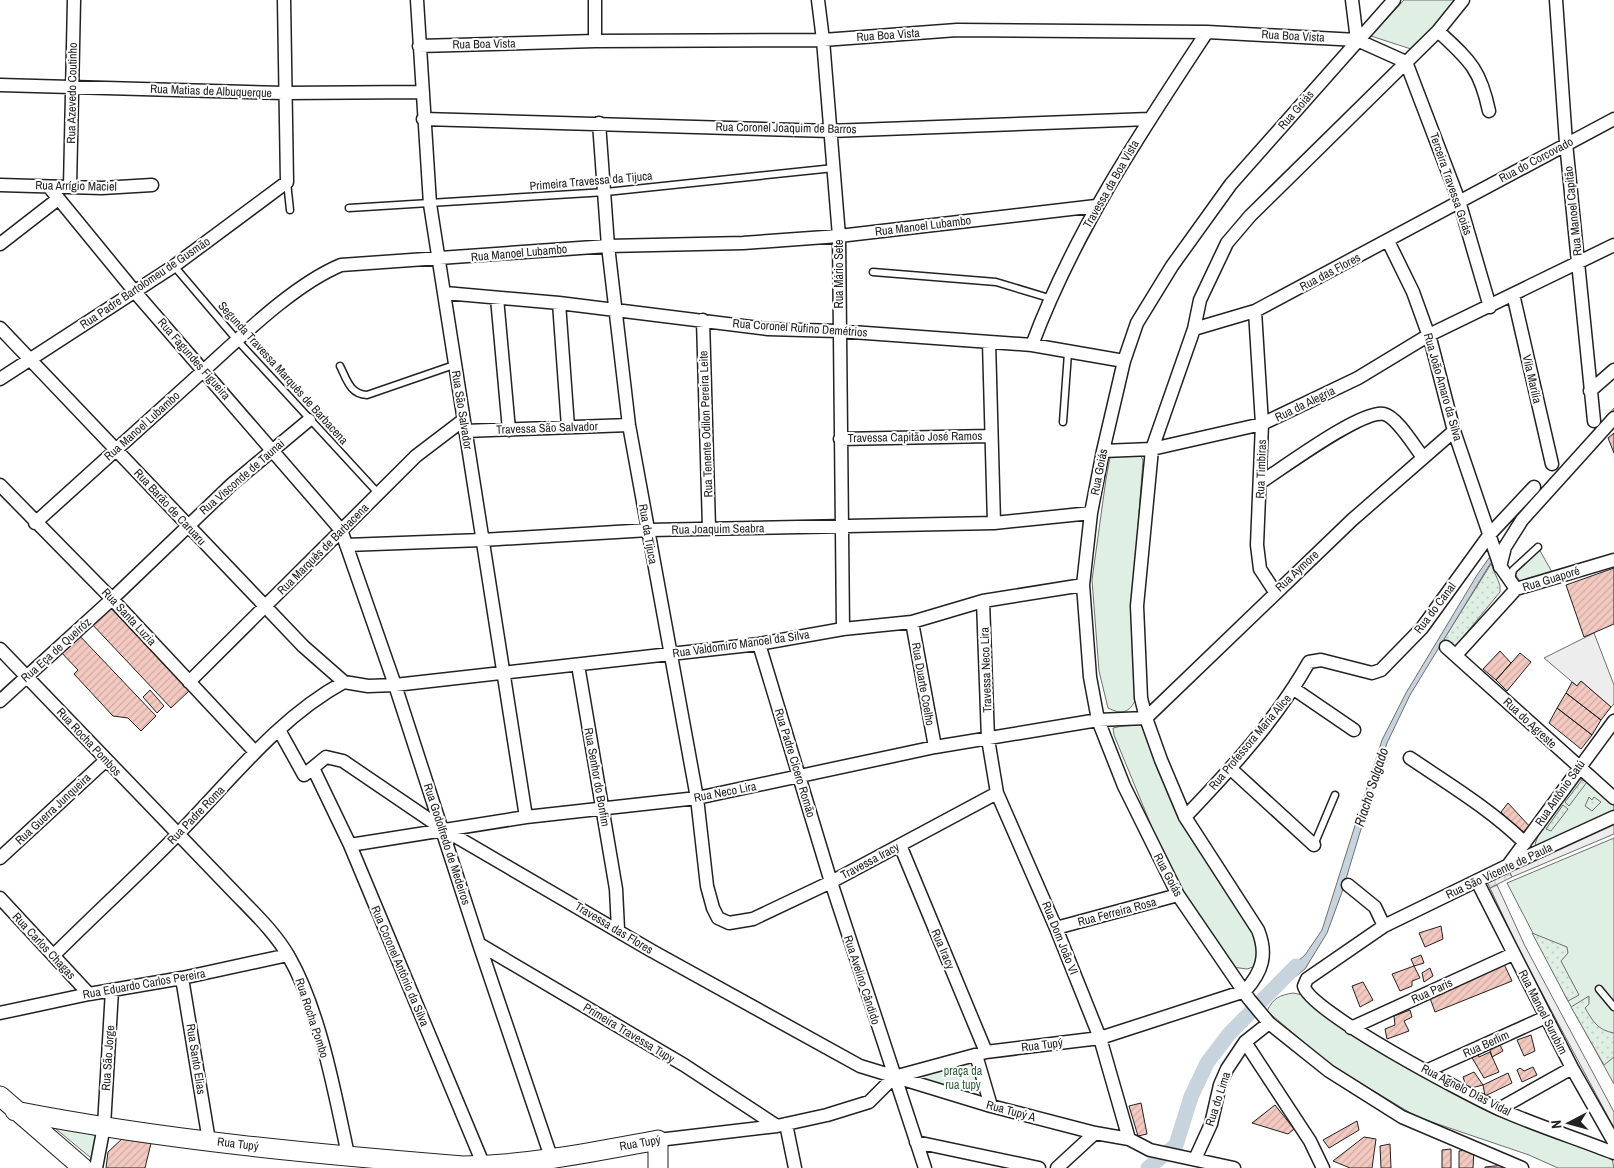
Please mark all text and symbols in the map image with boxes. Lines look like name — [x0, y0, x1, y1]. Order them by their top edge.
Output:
street label: Rua Boa Vista — [856, 25, 921, 45]
street label: Rua Boa Vista — [1261, 26, 1326, 46]
street label: Rua Boa Vista — [452, 35, 516, 53]
street label: Rua Azevedo Coutinho — [63, 42, 81, 144]
street label: Rua Matias de Albuquerque — [150, 81, 272, 101]
street label: Rua Goiás — [1275, 87, 1318, 133]
street label: Rua Coronel Joaquim de Barros — [715, 119, 857, 137]
street label: Terceira Travessa Goiás — [1426, 131, 1476, 237]
street label: Rua do Corcovado — [1496, 134, 1576, 186]
street label: Travessa da Boa Vista — [1079, 137, 1143, 231]
street label: Rua Manoel Capitão — [1560, 165, 1586, 257]
street label: Primeira Travessa da Tijuca — [529, 168, 654, 194]
street label: Rua Arrígio Maciel — [35, 177, 117, 195]
street label: Rua Manoel Lubambo — [874, 212, 972, 240]
street label: Rua Padre Bartolomeu de Gusmão — [77, 233, 213, 333]
street label: Rua Mário Sete — [831, 240, 847, 308]
street label: Rua Manoel Lubambo — [470, 241, 568, 265]
street label: Rua das Flores — [1297, 249, 1363, 295]
street label: Segunda Travessa Marquês de Barbacena — [214, 298, 352, 448]
street label: Rua Fagundes Figueira — [154, 315, 234, 404]
street label: Rua Coronel Rufino Demétrios — [732, 315, 868, 341]
street label: Rua João Amaro da Silva — [1420, 331, 1466, 443]
street label: Rua Tenente Odilon Pereira Leite — [695, 350, 717, 498]
street label: Vila Marília — [1519, 353, 1545, 405]
street label: Rua São Salvador — [448, 369, 476, 451]
street label: Rua da Alegria — [1272, 382, 1338, 425]
street label: Rua Manoel Lubambo — [101, 388, 183, 464]
street label: Travessa São Salvador — [496, 418, 599, 438]
street label: Travessa Capitão José Ramos — [848, 428, 983, 446]
street label: Rua Visconde de Taunai — [196, 436, 288, 518]
street label: Rua Timbiras — [1252, 439, 1270, 499]
street label: Rua Goiás — [1087, 447, 1111, 497]
street label: Rua Barão de Caruaru — [130, 465, 210, 549]
street label: Rua Marquês de Barbacena — [274, 499, 373, 598]
street label: Rua da Tijuca — [635, 503, 661, 566]
street label: Rua Joaquim Seabra — [671, 520, 765, 538]
street label: Rua Aymore — [1272, 547, 1322, 595]
street label: Rua Guaporé — [1520, 563, 1582, 595]
street label: Rua do Canal — [1411, 579, 1459, 637]
street label: Rua Santa Luzia — [98, 585, 160, 650]
street label: Rua Eça de Queiróz — [18, 614, 95, 686]
street label: Rua Valdomiro Manoel da Silva — [671, 626, 811, 662]
street label: Travessa Neco Lira — [976, 626, 995, 713]
street label: Rua Duarte Coelho — [908, 641, 938, 727]
street label: Rua Professora Maria Alice — [1205, 691, 1295, 793]
street label: Rua do Agreste — [1500, 694, 1560, 752]
street label: Rua Rocha Pombos — [53, 704, 125, 780]
street label: Rua Padre Cícero Romão — [771, 707, 819, 819]
street label: Rua Senhor do Bonfim — [580, 726, 614, 828]
water label: Riacho Salgado — [1350, 745, 1392, 829]
street label: Rua Antônio Satú — [1531, 757, 1589, 829]
street label: Rua Guerra Junqueira — [12, 769, 95, 848]
street label: Rua Neco Lira — [692, 778, 758, 806]
street label: Rua Godolfredo de Medeiros — [420, 781, 474, 907]
street label: Rua Padre Roma — [164, 782, 229, 848]
street label: Travessa Iracy — [838, 839, 902, 883]
street label: Rua São Vicente de Paula — [1443, 839, 1555, 903]
street label: Rua Goiás — [1150, 850, 1186, 900]
street label: Rua Ferreira Rosa — [1076, 894, 1159, 930]
street label: Travessa das Flores — [572, 898, 656, 958]
street label: Rua Dom João VI — [1038, 899, 1082, 977]
street label: Rua Coronel Antônio da Silva — [367, 903, 433, 1029]
street label: Rua Carlos Chagas — [9, 909, 79, 983]
street label: Rua Iracy — [927, 926, 959, 972]
street label: Rua Avelino Cândido — [840, 933, 884, 1027]
street label: Rua Eduardo Carlos Pereira — [81, 965, 207, 1003]
street label: Rua Manoel Surubim — [1515, 967, 1571, 1057]
street label: Rua Paris — [1409, 974, 1455, 1007]
street label: Rua Rocha Pombo — [292, 976, 332, 1060]
street label: Primeira Travessa Tupy — [580, 999, 678, 1067]
street label: Rua Santo Elias — [183, 1023, 209, 1095]
street label: Rua São Jorge — [98, 1025, 118, 1091]
street label: Rua Berlim — [1460, 1027, 1512, 1061]
street label: Rua Tupý — [1020, 1035, 1064, 1055]
street label: Rua Agnelo DIas Vidal — [1418, 1060, 1514, 1120]
park label: praça da rua tupy — [944, 1063, 983, 1093]
street label: Rua do Lima — [1202, 1069, 1234, 1128]
street label: Rua Tupý A — [985, 1097, 1038, 1125]
north arrow — [1544, 1098, 1594, 1148]
text: N — [1547, 1119, 1565, 1129]
street label: Rua Tupý — [618, 1131, 662, 1154]
street label: Rua Tupý — [216, 1134, 260, 1154]

